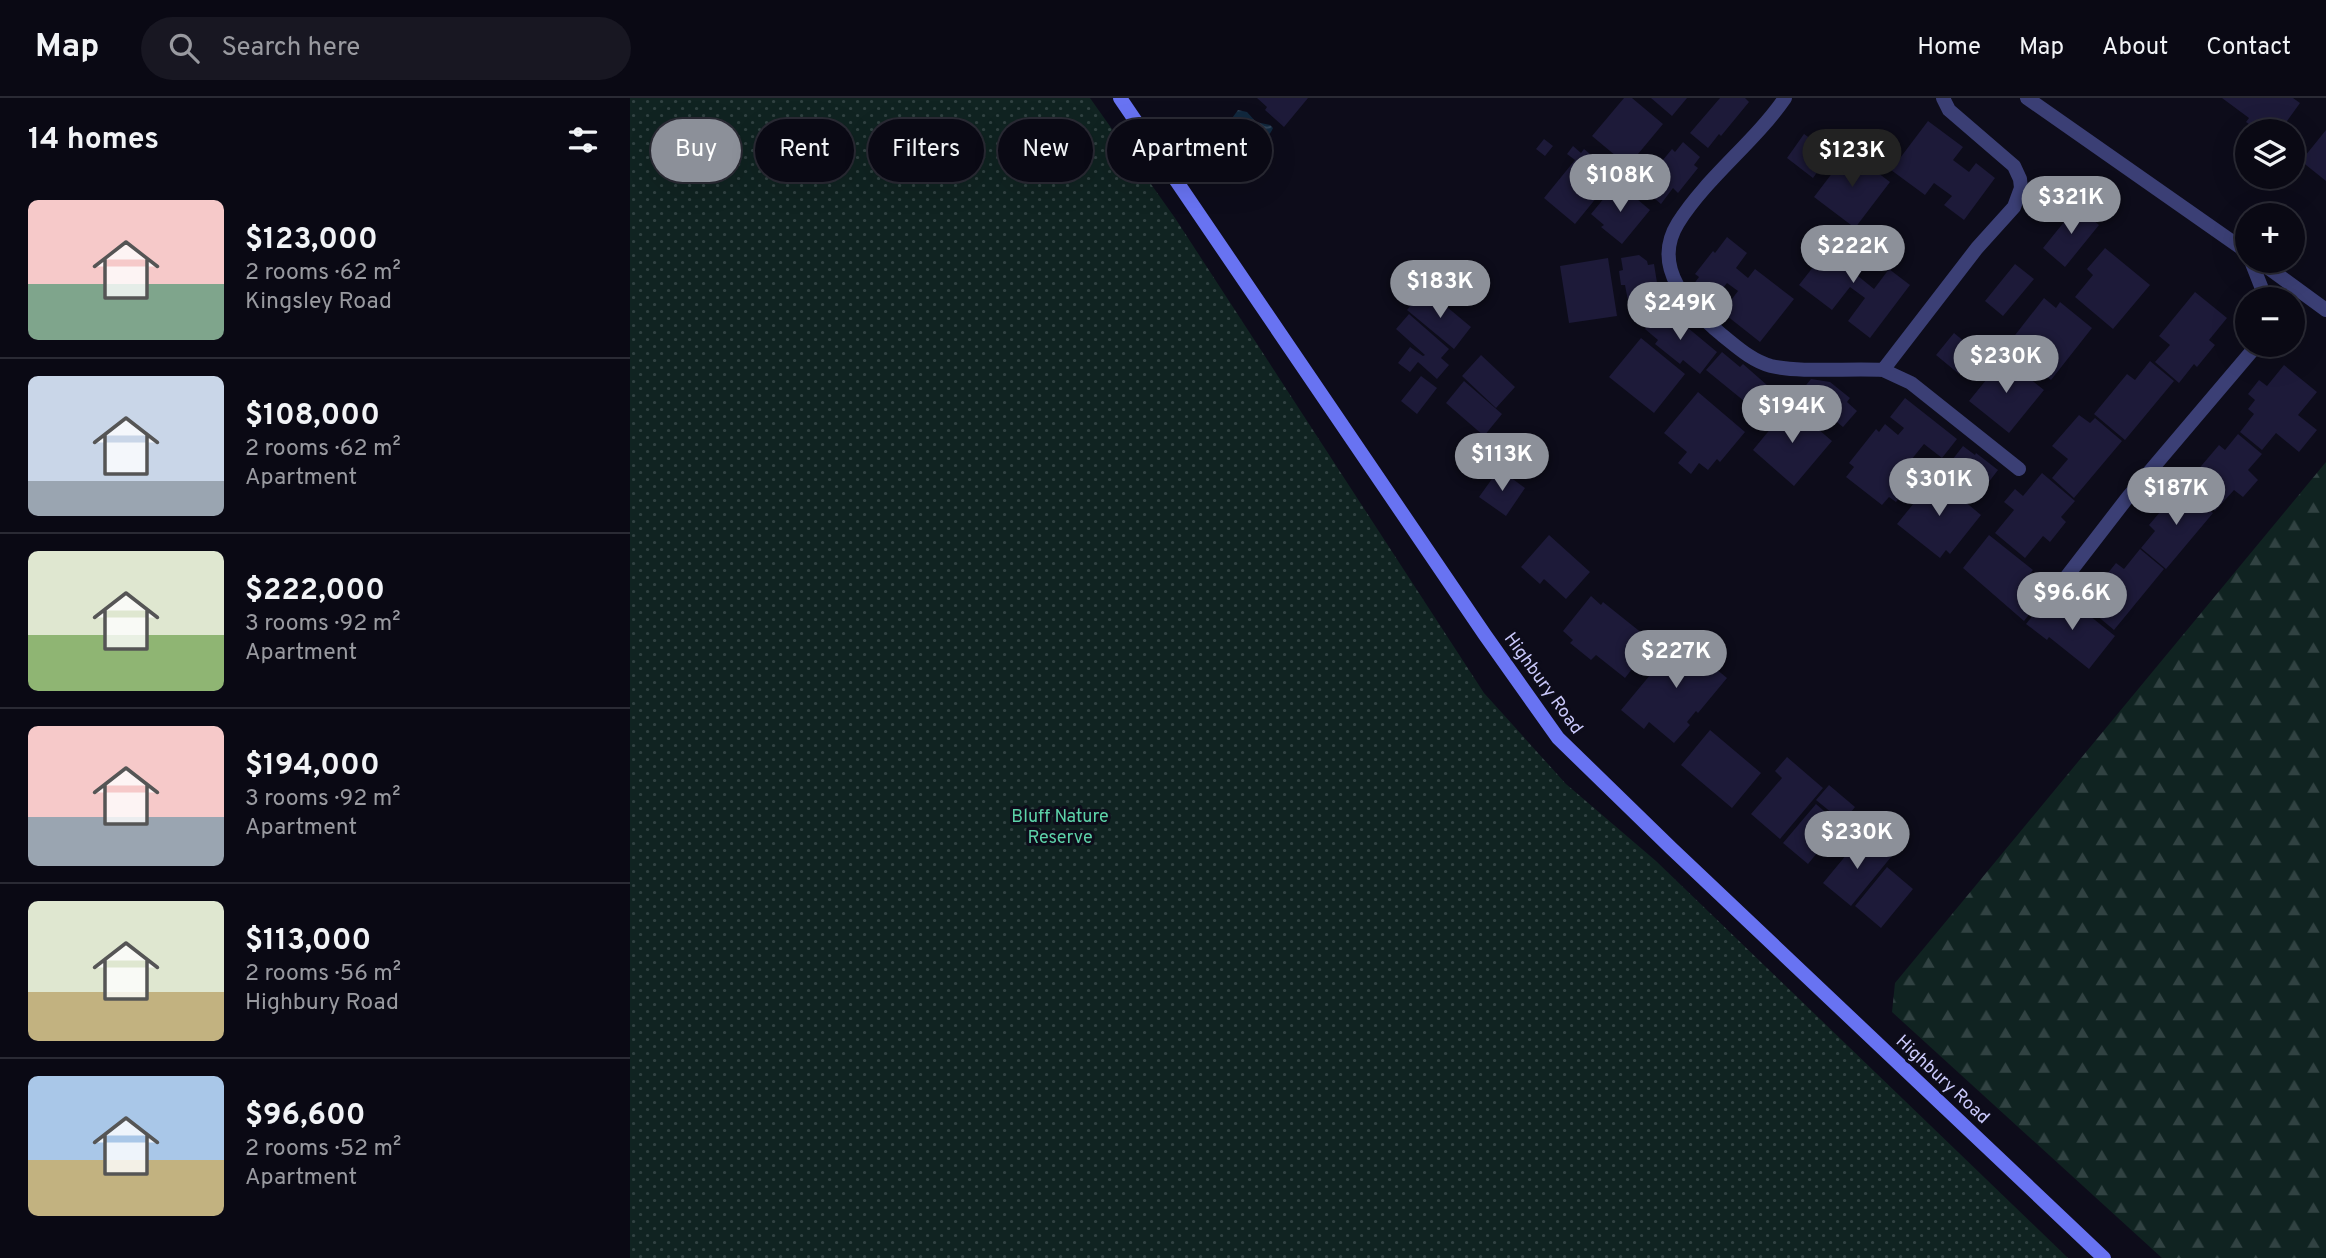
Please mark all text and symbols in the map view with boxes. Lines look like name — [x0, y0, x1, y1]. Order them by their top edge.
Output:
search box — [141, 17, 631, 80]
text: Map — [35, 27, 99, 69]
icon: search — [165, 29, 203, 67]
text: Search here — [221, 32, 360, 65]
text: Home — [1917, 33, 1981, 63]
text: Map — [2019, 33, 2064, 63]
text: About — [2102, 33, 2168, 63]
text: Contact — [2206, 33, 2291, 63]
chip: Buy — [651, 119, 741, 182]
chip: Rent — [755, 119, 854, 182]
chip: Filters — [868, 119, 984, 182]
chip: New — [998, 119, 1093, 182]
chip: Apartment — [1107, 119, 1272, 182]
map controls — [2235, 119, 2305, 357]
button: layers — [2235, 119, 2305, 189]
icon: filters — [564, 121, 602, 159]
text: 14 homes — [28, 122, 159, 159]
pin: $123K — [1803, 130, 1901, 189]
text: $123K — [1818, 137, 1886, 166]
pin: $108K — [1571, 155, 1669, 214]
text: $108K — [1586, 162, 1654, 191]
pin: $321K — [2022, 176, 2120, 236]
text: $321K — [2038, 184, 2104, 213]
button: + — [2235, 203, 2305, 273]
text: $123,000 — [245, 222, 378, 259]
pin: $222K — [1804, 226, 1902, 285]
icon: home — [84, 228, 168, 312]
text: $222K — [1817, 233, 1889, 262]
text: 2 rooms · 62 m² — [245, 259, 401, 288]
pin: $183K — [1391, 260, 1489, 320]
text: $183K — [1406, 268, 1474, 297]
pin: $249K — [1631, 282, 1729, 342]
button: − — [2235, 287, 2305, 357]
text: Kingsley Road — [245, 288, 392, 317]
text: $249K — [1643, 290, 1717, 319]
pin: $230K — [1957, 336, 2055, 395]
text: $230K — [1970, 343, 2042, 372]
pin: $194K — [1743, 386, 1841, 445]
text: $194K — [1758, 393, 1826, 422]
text: $108,000 — [245, 398, 380, 435]
icon: home — [84, 404, 168, 488]
pin: $113K — [1453, 434, 1551, 493]
text: 2 rooms · 62 m² — [245, 435, 401, 464]
text: $113K — [1471, 441, 1533, 470]
pin: $301K — [1890, 458, 1988, 518]
text: Apartment — [245, 464, 357, 493]
text: $301K — [1905, 466, 1973, 495]
pin: $187K — [2127, 468, 2225, 527]
text: $187K — [2143, 475, 2209, 504]
text: $222,000 — [245, 573, 385, 610]
pin: $96.6K — [2015, 573, 2129, 632]
icon: home — [84, 579, 168, 663]
text: $96.6K — [2033, 580, 2111, 609]
text: 3 rooms · 92 m² — [245, 610, 401, 639]
street label: Highbury Road — [1498, 628, 1587, 739]
pin: $227K — [1627, 630, 1725, 690]
text: $227K — [1641, 638, 1711, 667]
text: Apartment — [245, 639, 357, 668]
text: $194,000 — [245, 748, 380, 785]
icon: home — [84, 754, 168, 838]
text: 3 rooms · 92 m² — [245, 785, 401, 814]
park label: Bluff Nature Reserve — [1011, 806, 1109, 850]
pin: $230K — [1808, 812, 1906, 871]
text: Apartment — [245, 814, 357, 843]
text: $230K — [1821, 819, 1893, 848]
text: $113,000 — [245, 923, 371, 960]
icon: home — [84, 929, 168, 1013]
text: 2 rooms · 56 m² — [245, 960, 401, 989]
text: Highbury Road — [245, 989, 399, 1018]
street label: Highbury Road — [1890, 1031, 1994, 1130]
text: $96,600 — [245, 1098, 365, 1135]
icon: home — [84, 1104, 168, 1188]
text: 2 rooms · 52 m² — [245, 1135, 401, 1164]
text: Apartment — [245, 1164, 357, 1193]

